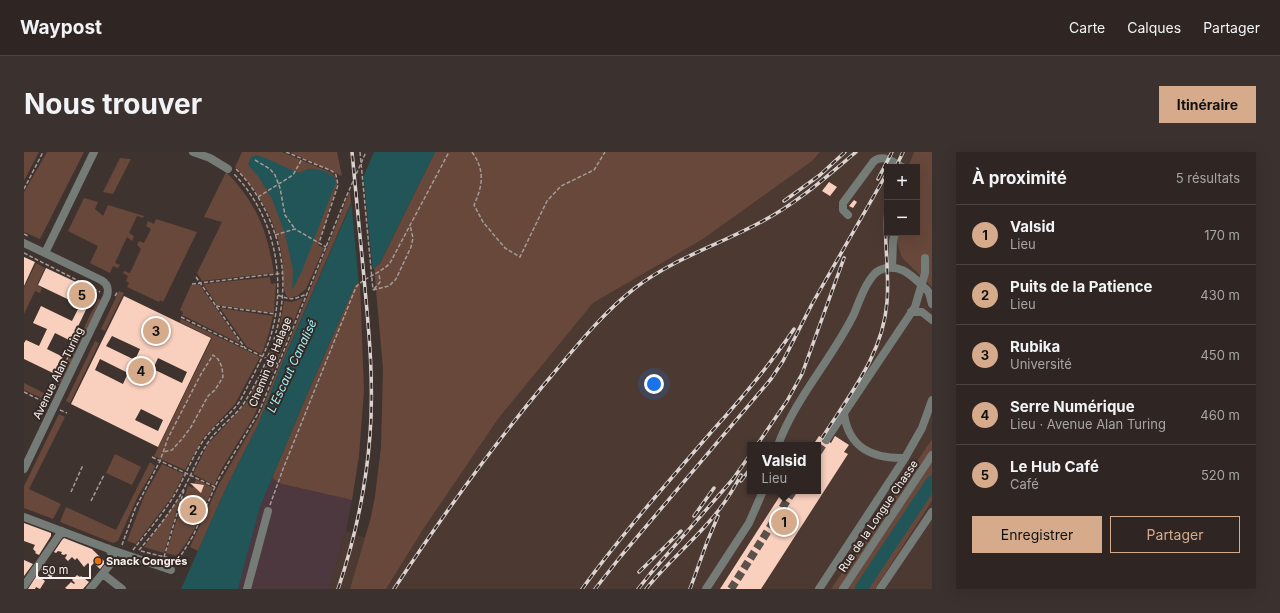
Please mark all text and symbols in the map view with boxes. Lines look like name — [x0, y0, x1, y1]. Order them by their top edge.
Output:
text: Waypost — [20, 16, 102, 39]
text: Carte — [1069, 19, 1105, 36]
text: Calques — [1127, 19, 1181, 36]
text: Partager — [1203, 19, 1260, 36]
button: Itinéraire — [1159, 86, 1256, 123]
text: Nous trouver — [24, 87, 202, 121]
map controls — [884, 164, 920, 236]
button: + — [884, 164, 920, 200]
text: À proximité — [972, 168, 1067, 188]
text: 5 résultats — [1176, 170, 1240, 186]
button: − — [884, 200, 920, 236]
text: Valsid — [1010, 217, 1055, 236]
text: 1 — [982, 227, 988, 243]
text: 170 m — [1204, 227, 1240, 243]
text: Lieu — [1010, 236, 1036, 252]
text: Puits de la Patience — [1010, 277, 1153, 296]
pin: 5 — [69, 280, 95, 310]
text: 2 — [981, 287, 989, 303]
text: 430 m — [1200, 287, 1240, 303]
text: Lieu — [1010, 296, 1036, 312]
street label: Chemin de Halage — [246, 315, 294, 409]
pin: 3 — [143, 316, 169, 346]
water label: L'Escaut Canalisé — [263, 317, 320, 415]
street label: Avenue Alan Turing — [30, 325, 86, 421]
text: Rubika — [1010, 337, 1060, 356]
text: 3 — [981, 347, 989, 363]
text: 450 m — [1200, 347, 1240, 363]
pin: 4 — [128, 356, 154, 386]
text: Université — [1010, 356, 1072, 372]
your location — [644, 374, 664, 394]
text: Serre Numérique — [1010, 397, 1135, 416]
text: 4 — [981, 407, 989, 423]
text: 460 m — [1200, 407, 1240, 423]
text: Lieu · Avenue Alan Turing — [1010, 416, 1166, 432]
popup — [747, 442, 821, 494]
text: Valsid — [761, 451, 807, 470]
street label: Rue de la Longue Chasse — [835, 457, 921, 575]
text: Le Hub Café — [1010, 457, 1099, 476]
text: 5 — [981, 467, 989, 483]
text: 520 m — [1201, 467, 1240, 483]
text: Lieu — [761, 470, 787, 486]
text: Café — [1010, 476, 1039, 492]
pin: 2 — [180, 495, 206, 525]
pin: 1 — [771, 507, 797, 537]
button: Enregistrer — [972, 516, 1102, 553]
button: Partager — [1110, 516, 1240, 553]
place label: Snack Congrés — [106, 554, 188, 568]
marker: Snack Congrés — [93, 556, 103, 566]
scale bar — [36, 561, 91, 580]
text: 50 m — [42, 563, 68, 577]

